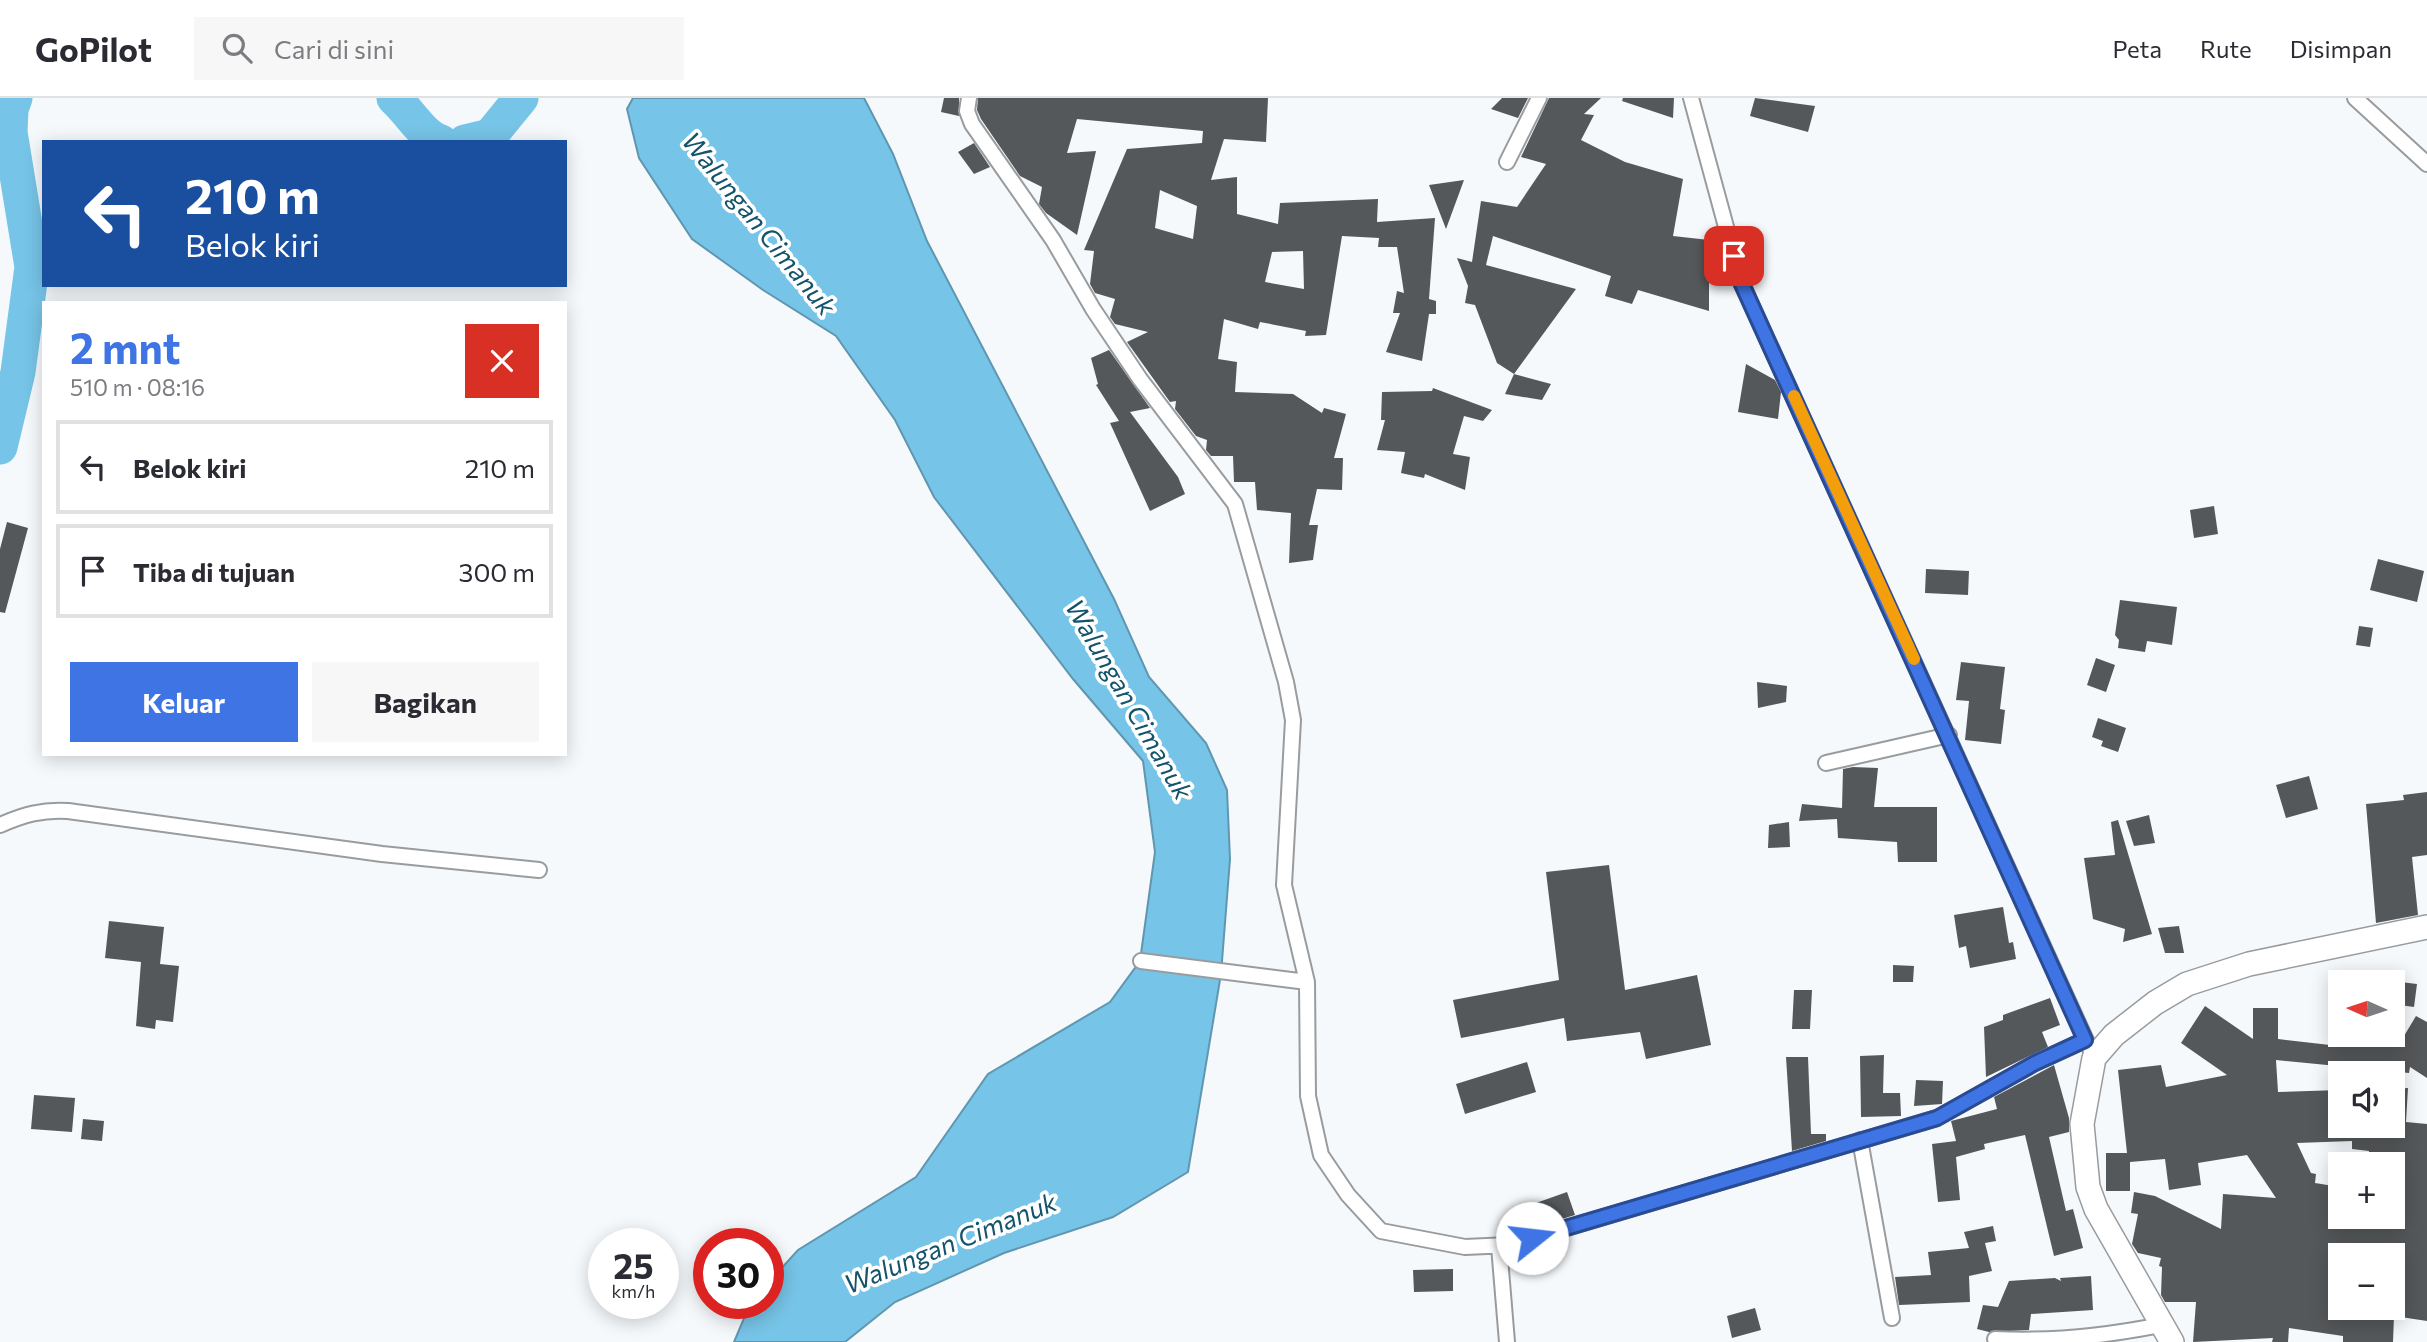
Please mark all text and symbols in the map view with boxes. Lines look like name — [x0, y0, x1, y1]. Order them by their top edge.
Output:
search box — [194, 17, 684, 80]
text: GoPilot — [35, 28, 152, 69]
icon: search — [218, 29, 256, 67]
text: Cari di sini — [274, 33, 394, 64]
text: Peta — [2112, 34, 2162, 63]
text: Rute — [2200, 34, 2252, 63]
text: Disimpan — [2290, 34, 2392, 63]
water label: Walungan Cimanuk — [677, 125, 844, 321]
text: 210 m — [185, 164, 320, 224]
icon: left — [70, 168, 161, 259]
text: Belok kiri — [185, 224, 320, 264]
pin — [1704, 226, 1764, 286]
icon: arrive — [1715, 237, 1753, 275]
text: 2 mnt — [70, 321, 181, 373]
button: close — [465, 324, 539, 398]
text: 510 m · 08:16 — [70, 373, 205, 401]
icon: left — [74, 448, 112, 486]
text: Belok kiri — [133, 452, 247, 483]
text: 210 m — [465, 452, 535, 483]
icon: arrive — [74, 552, 112, 590]
text: Tiba di tujuan — [133, 556, 295, 587]
text: 300 m — [459, 556, 535, 587]
water label: Walungan Cimanuk — [1060, 593, 1200, 806]
button: Keluar — [70, 662, 298, 742]
button: Bagikan — [312, 662, 539, 742]
north arrow — [2328, 970, 2404, 1046]
map controls — [2328, 970, 2405, 1320]
button: sound — [2328, 1061, 2405, 1138]
button: + — [2328, 1152, 2405, 1229]
water label: Walungan Cimanuk — [839, 1185, 1062, 1299]
position arrow — [1495, 1201, 1569, 1275]
speed limit sign: 30 — [693, 1228, 784, 1319]
text: 25 — [613, 1243, 654, 1286]
button: − — [2328, 1243, 2405, 1320]
text: km/h — [612, 1280, 655, 1302]

